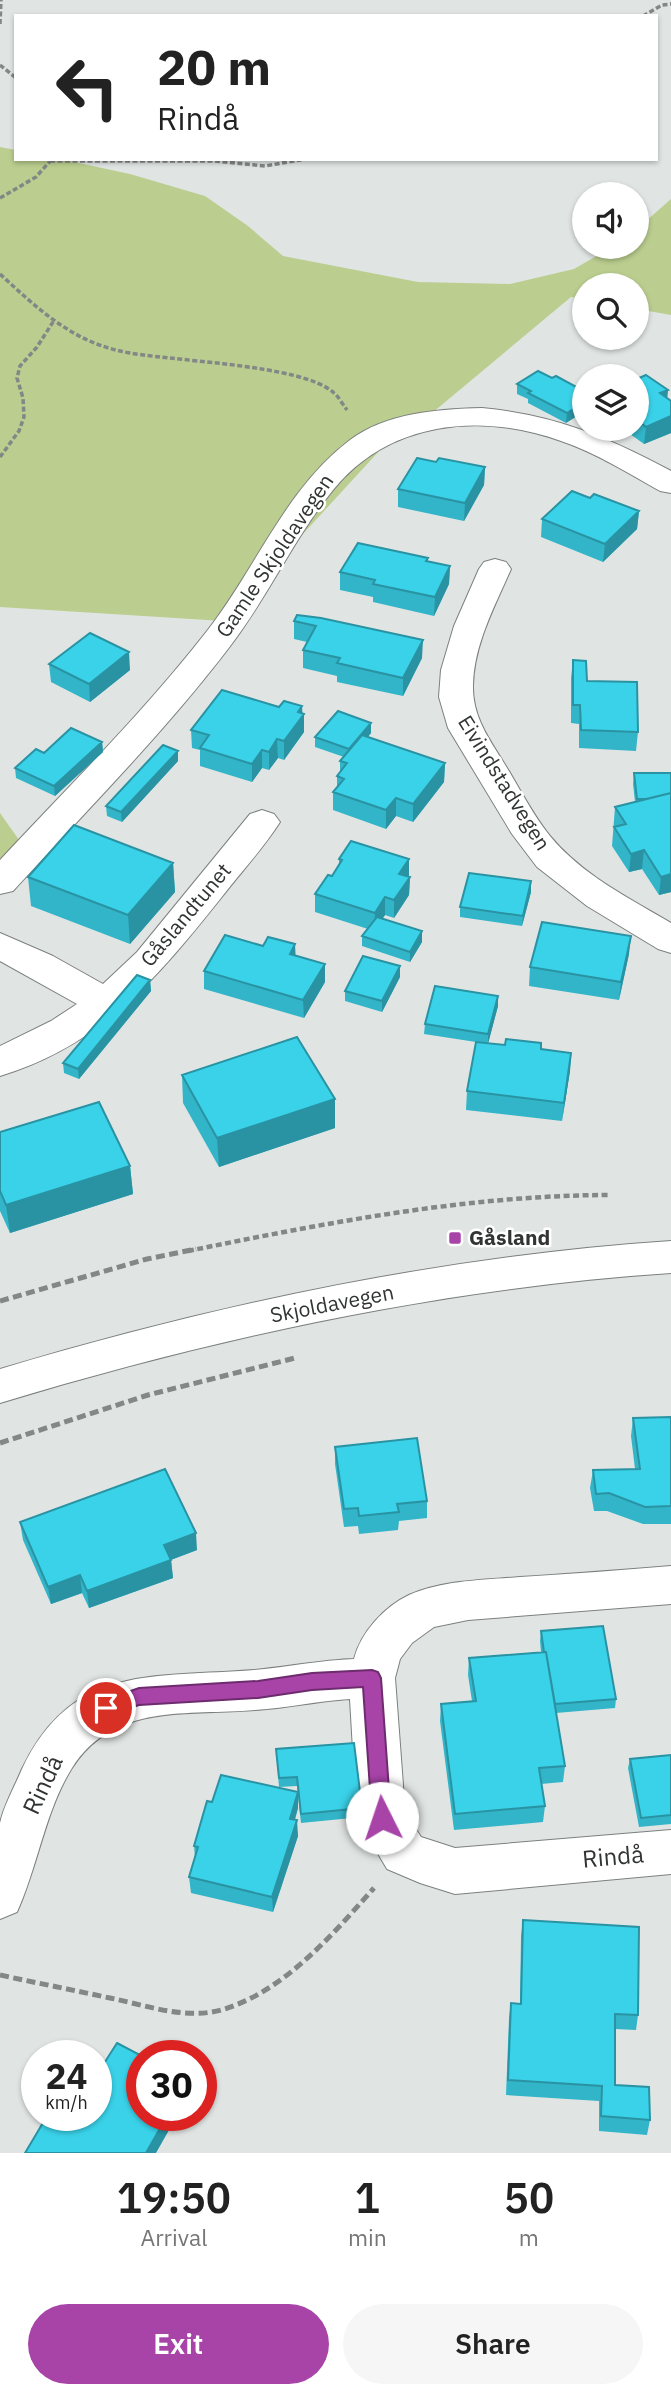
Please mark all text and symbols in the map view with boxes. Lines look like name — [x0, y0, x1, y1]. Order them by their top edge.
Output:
text: 20 m — [157, 35, 271, 98]
icon: left — [42, 42, 133, 133]
text: Rindå — [157, 97, 239, 139]
map controls — [572, 182, 649, 441]
button: sound — [572, 182, 649, 259]
button: search — [572, 273, 649, 350]
button: layers — [572, 364, 649, 441]
street label: Gamle Skjoldavegen — [209, 468, 339, 643]
street label: Eivindstadvegen — [452, 710, 558, 855]
street label: Gåslandtunet — [134, 857, 237, 972]
place label: Gåsland — [469, 1223, 550, 1251]
marker: Gåsland — [447, 1230, 463, 1246]
street label: Skjoldavegen — [268, 1277, 396, 1329]
pin — [76, 1678, 136, 1738]
icon: arrive — [87, 1689, 125, 1727]
street label: Rindå — [15, 1750, 70, 1819]
position arrow — [345, 1781, 419, 1855]
street label: Rindå — [581, 1837, 645, 1875]
speed limit sign: 30 — [126, 2040, 217, 2131]
text: 24 — [45, 2053, 88, 2099]
text: km/h — [45, 2091, 88, 2114]
text: 19:50 — [117, 2170, 231, 2225]
text: 1 — [355, 2170, 380, 2225]
text: 50 — [504, 2170, 554, 2225]
text: Arrival — [140, 2222, 207, 2252]
text: min — [348, 2222, 387, 2252]
text: m — [519, 2222, 539, 2252]
button: Exit — [28, 2304, 329, 2384]
button: Share — [343, 2304, 643, 2384]

